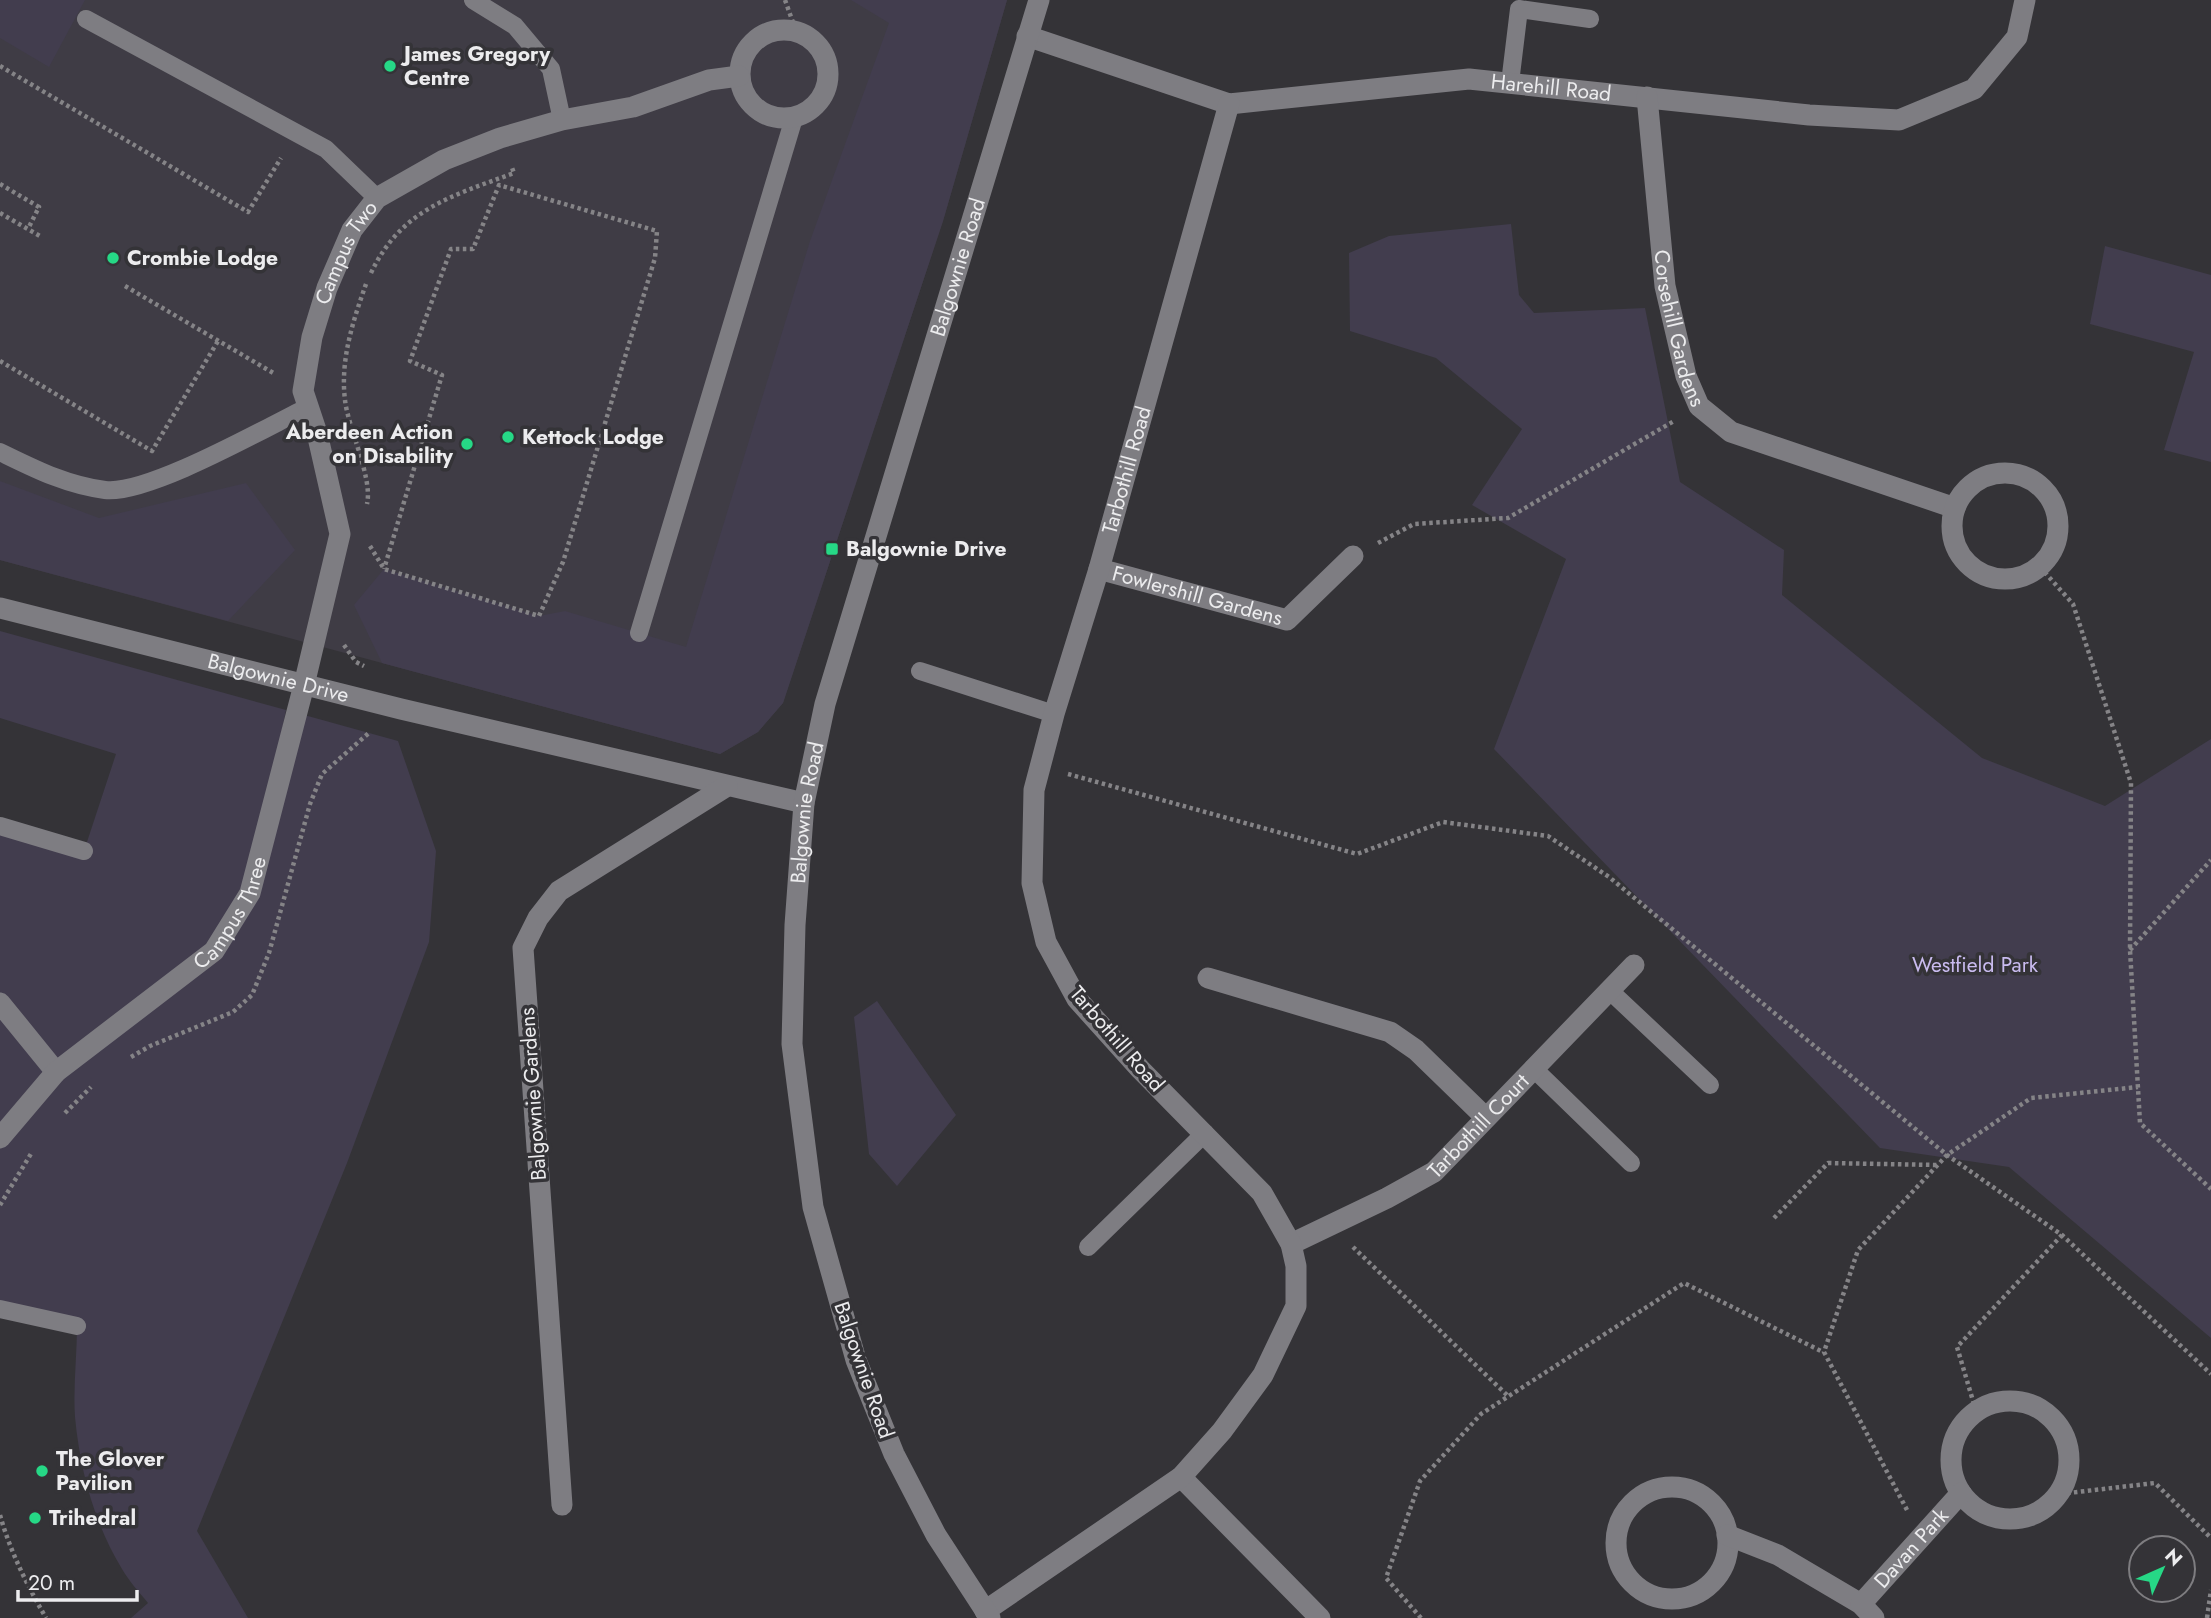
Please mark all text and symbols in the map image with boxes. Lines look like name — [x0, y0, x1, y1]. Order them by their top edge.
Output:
place label: James Gregory Centre — [400, 39, 551, 93]
marker: James Gregory Centre — [382, 58, 398, 74]
street label: Harehill Road — [1490, 66, 1613, 109]
street label: Campus Two — [308, 194, 385, 308]
street label: Balgownie Road — [923, 194, 993, 340]
place label: Crombie Lodge — [127, 243, 278, 273]
street label: Corsehill Gardens — [1647, 249, 1713, 411]
marker: Crombie Lodge — [105, 250, 121, 266]
street label: Tarbothill Road — [1095, 403, 1159, 537]
place label: Aberdeen Action on Disability — [285, 417, 454, 471]
place label: Kettock Lodge — [522, 422, 664, 452]
marker: Kettock Lodge — [500, 429, 516, 445]
marker: Aberdeen Action on Disability — [459, 436, 475, 452]
place label: Balgownie Drive — [846, 534, 1007, 564]
marker: Balgownie Drive — [824, 541, 840, 557]
street label: Fowlershill Gardens — [1109, 558, 1286, 633]
street label: Balgownie Drive — [205, 646, 352, 710]
street label: Balgownie Road — [783, 739, 832, 885]
street label: Campus Three — [187, 853, 274, 977]
park label: Westfield Park — [1912, 950, 2039, 980]
street label: Tarbothill Road — [1063, 980, 1171, 1098]
street label: Balgownie Gardens — [512, 1006, 554, 1182]
street label: Tarbothill Court — [1421, 1067, 1536, 1185]
street label: Balgownie Road — [827, 1298, 901, 1442]
place label: The Glover Pavilion — [56, 1444, 165, 1498]
marker: The Glover Pavilion — [34, 1463, 50, 1479]
street label: Davan Park — [1867, 1501, 1956, 1595]
place label: Trihedral — [49, 1503, 136, 1533]
marker: Trihedral — [27, 1510, 43, 1526]
north arrow — [2127, 1534, 2197, 1604]
text: N — [2159, 1542, 2189, 1572]
scale bar — [18, 1558, 136, 1602]
text: 20 m — [28, 1568, 75, 1598]

